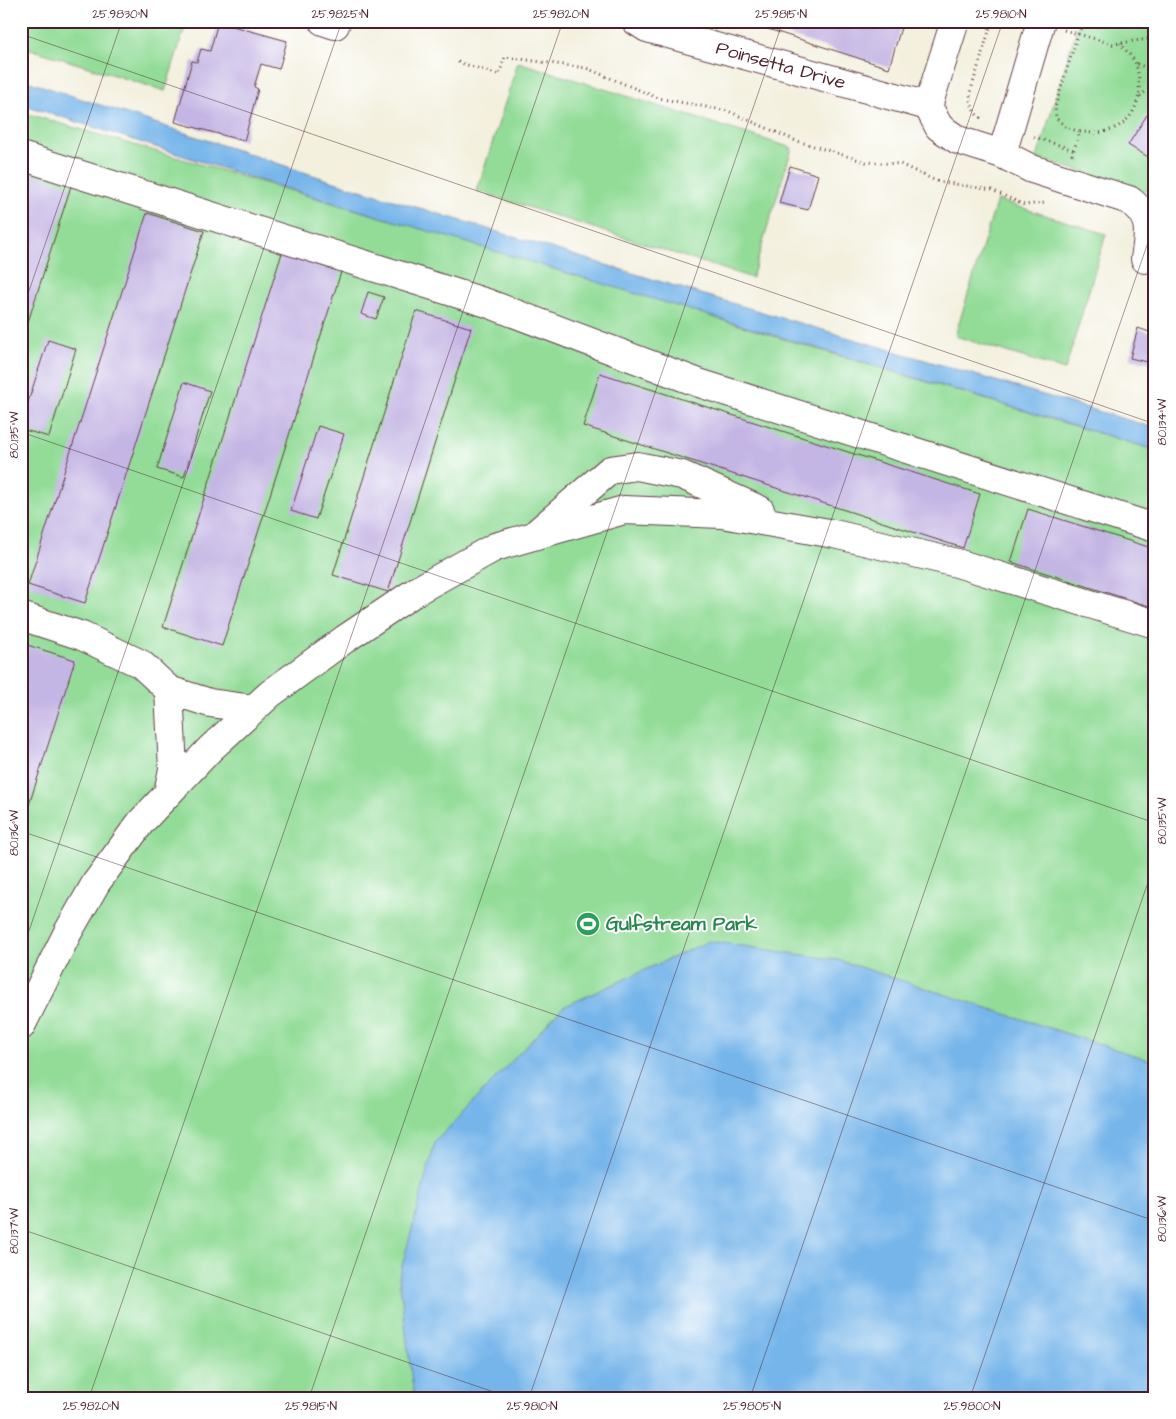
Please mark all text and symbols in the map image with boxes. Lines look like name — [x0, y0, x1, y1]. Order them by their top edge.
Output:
text: 25.9830°N — [92, 6, 148, 23]
text: 25.9825°N — [311, 6, 369, 23]
text: 25.9820°N — [533, 6, 590, 23]
text: 25.9815°N — [755, 6, 807, 23]
text: 25.9810°N — [976, 6, 1027, 23]
street label: Poinsetta Drive — [713, 34, 849, 96]
text: 80.134°W — [1154, 398, 1171, 445]
text: 80.135°W — [6, 411, 23, 459]
text: 80.135°W — [1154, 797, 1171, 845]
text: 80.136°W — [6, 809, 23, 856]
sports icon: Gulfstream Park — [575, 911, 601, 937]
place label: Gulfstream Park — [606, 911, 757, 938]
text: 80.136°W — [1154, 1195, 1171, 1242]
text: 80.137°W — [6, 1207, 23, 1254]
text: 25.9820°N — [63, 1398, 120, 1415]
text: 25.9815°N — [285, 1398, 337, 1415]
text: 25.9810°N — [507, 1398, 558, 1415]
text: 25.9805°N — [723, 1398, 781, 1415]
text: 25.9800°N — [944, 1398, 1001, 1415]

